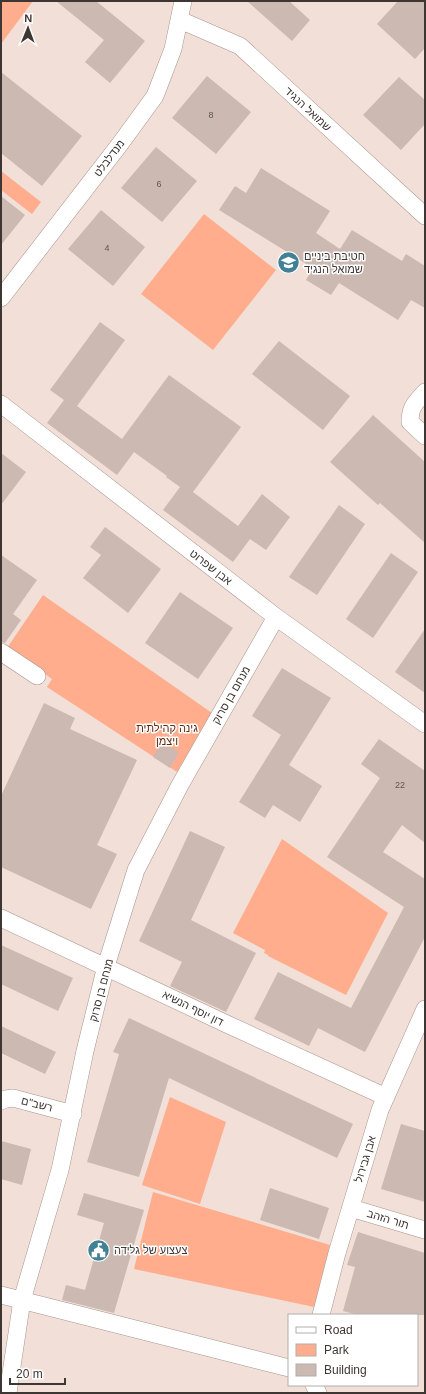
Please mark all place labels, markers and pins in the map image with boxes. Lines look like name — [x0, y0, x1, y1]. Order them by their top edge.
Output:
school or university icon: חטיבת ביניים שמואל הנגיד — [275, 249, 301, 275]
place label: חטיבת ביניים שמואל הנגיד — [304, 250, 365, 275]
public building icon: צעצוע של גלידה — [86, 1237, 112, 1263]
place label: צעצוע של גלידה — [114, 1244, 187, 1256]

